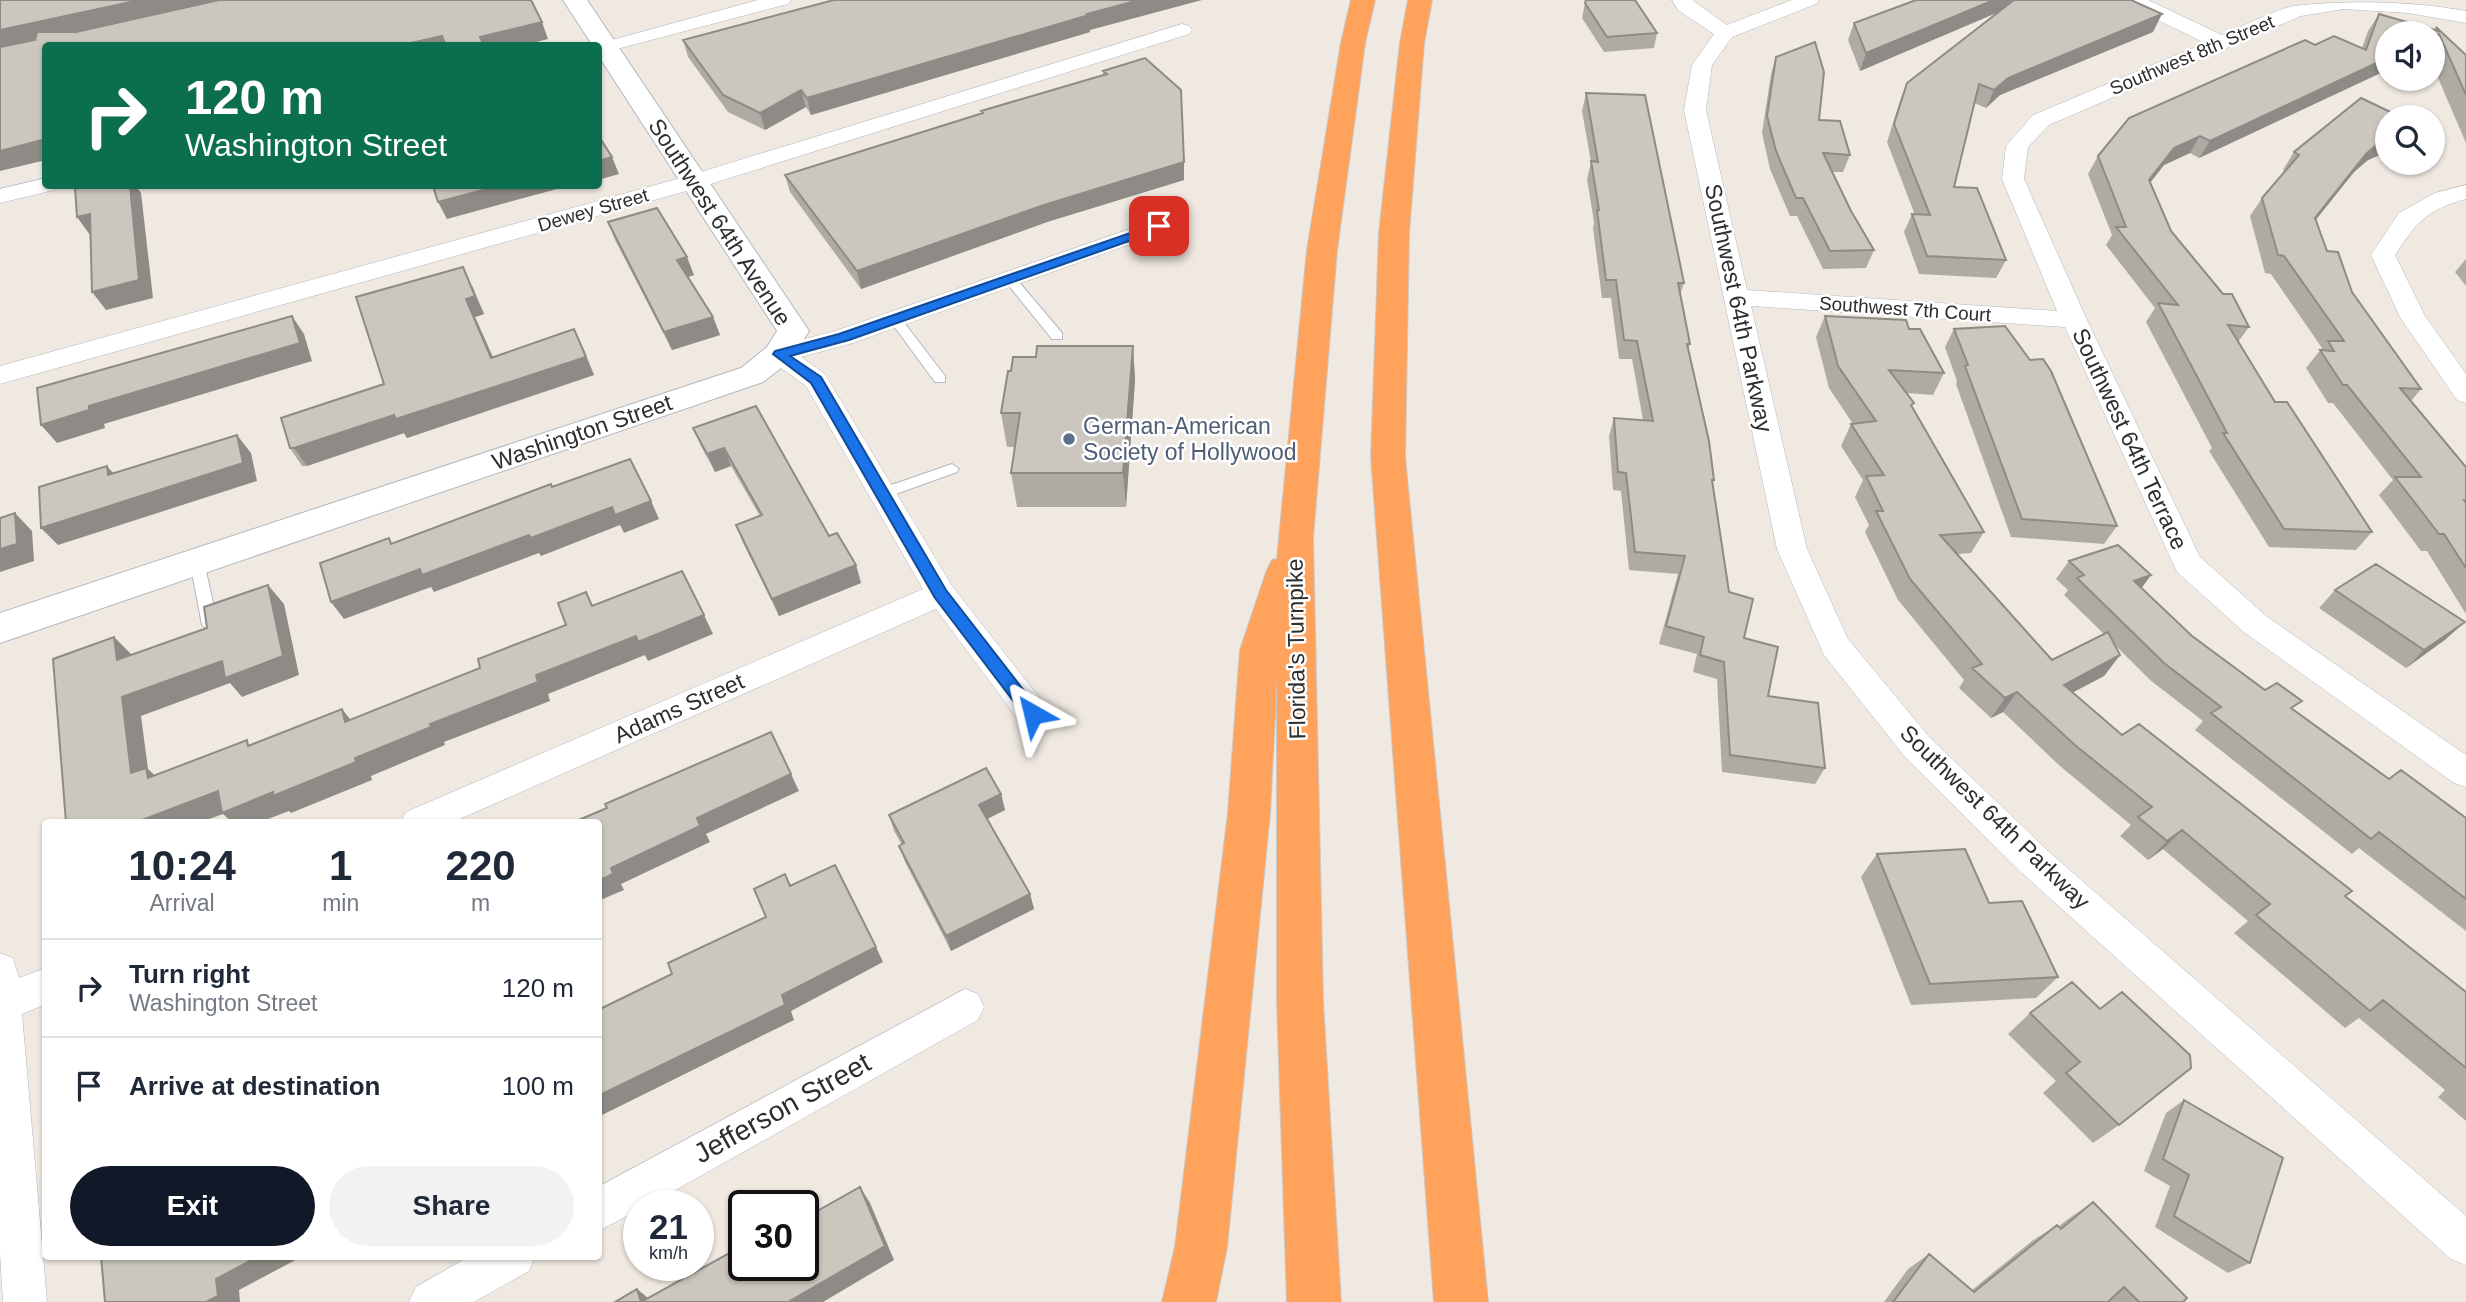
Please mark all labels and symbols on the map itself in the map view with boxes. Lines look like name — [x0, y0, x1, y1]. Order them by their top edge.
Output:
street label: Southwest 8th Street — [2107, 11, 2278, 99]
street label: Southwest 64th Avenue — [643, 114, 797, 330]
street label: Southwest 64th Parkway — [1700, 181, 1778, 435]
street label: Dewey Street — [535, 184, 651, 236]
pin — [1129, 196, 1189, 256]
street label: Southwest 7th Court — [1818, 293, 1992, 326]
street label: Southwest 64th Terrace — [2067, 324, 2193, 554]
street label: Washington Street — [489, 389, 676, 475]
place label: German-American Society of Hollywood — [1083, 413, 1297, 465]
marker: German-American Society of Hollywood — [1061, 431, 1077, 447]
street label: Florida's Turnpike — [1281, 558, 1311, 740]
street label: Adams Street — [610, 668, 748, 748]
position arrow — [996, 677, 1070, 751]
street label: Southwest 64th Parkway — [1895, 720, 2095, 915]
street label: Jefferson Street — [688, 1047, 876, 1169]
speed limit sign: 30 — [728, 1190, 819, 1281]

